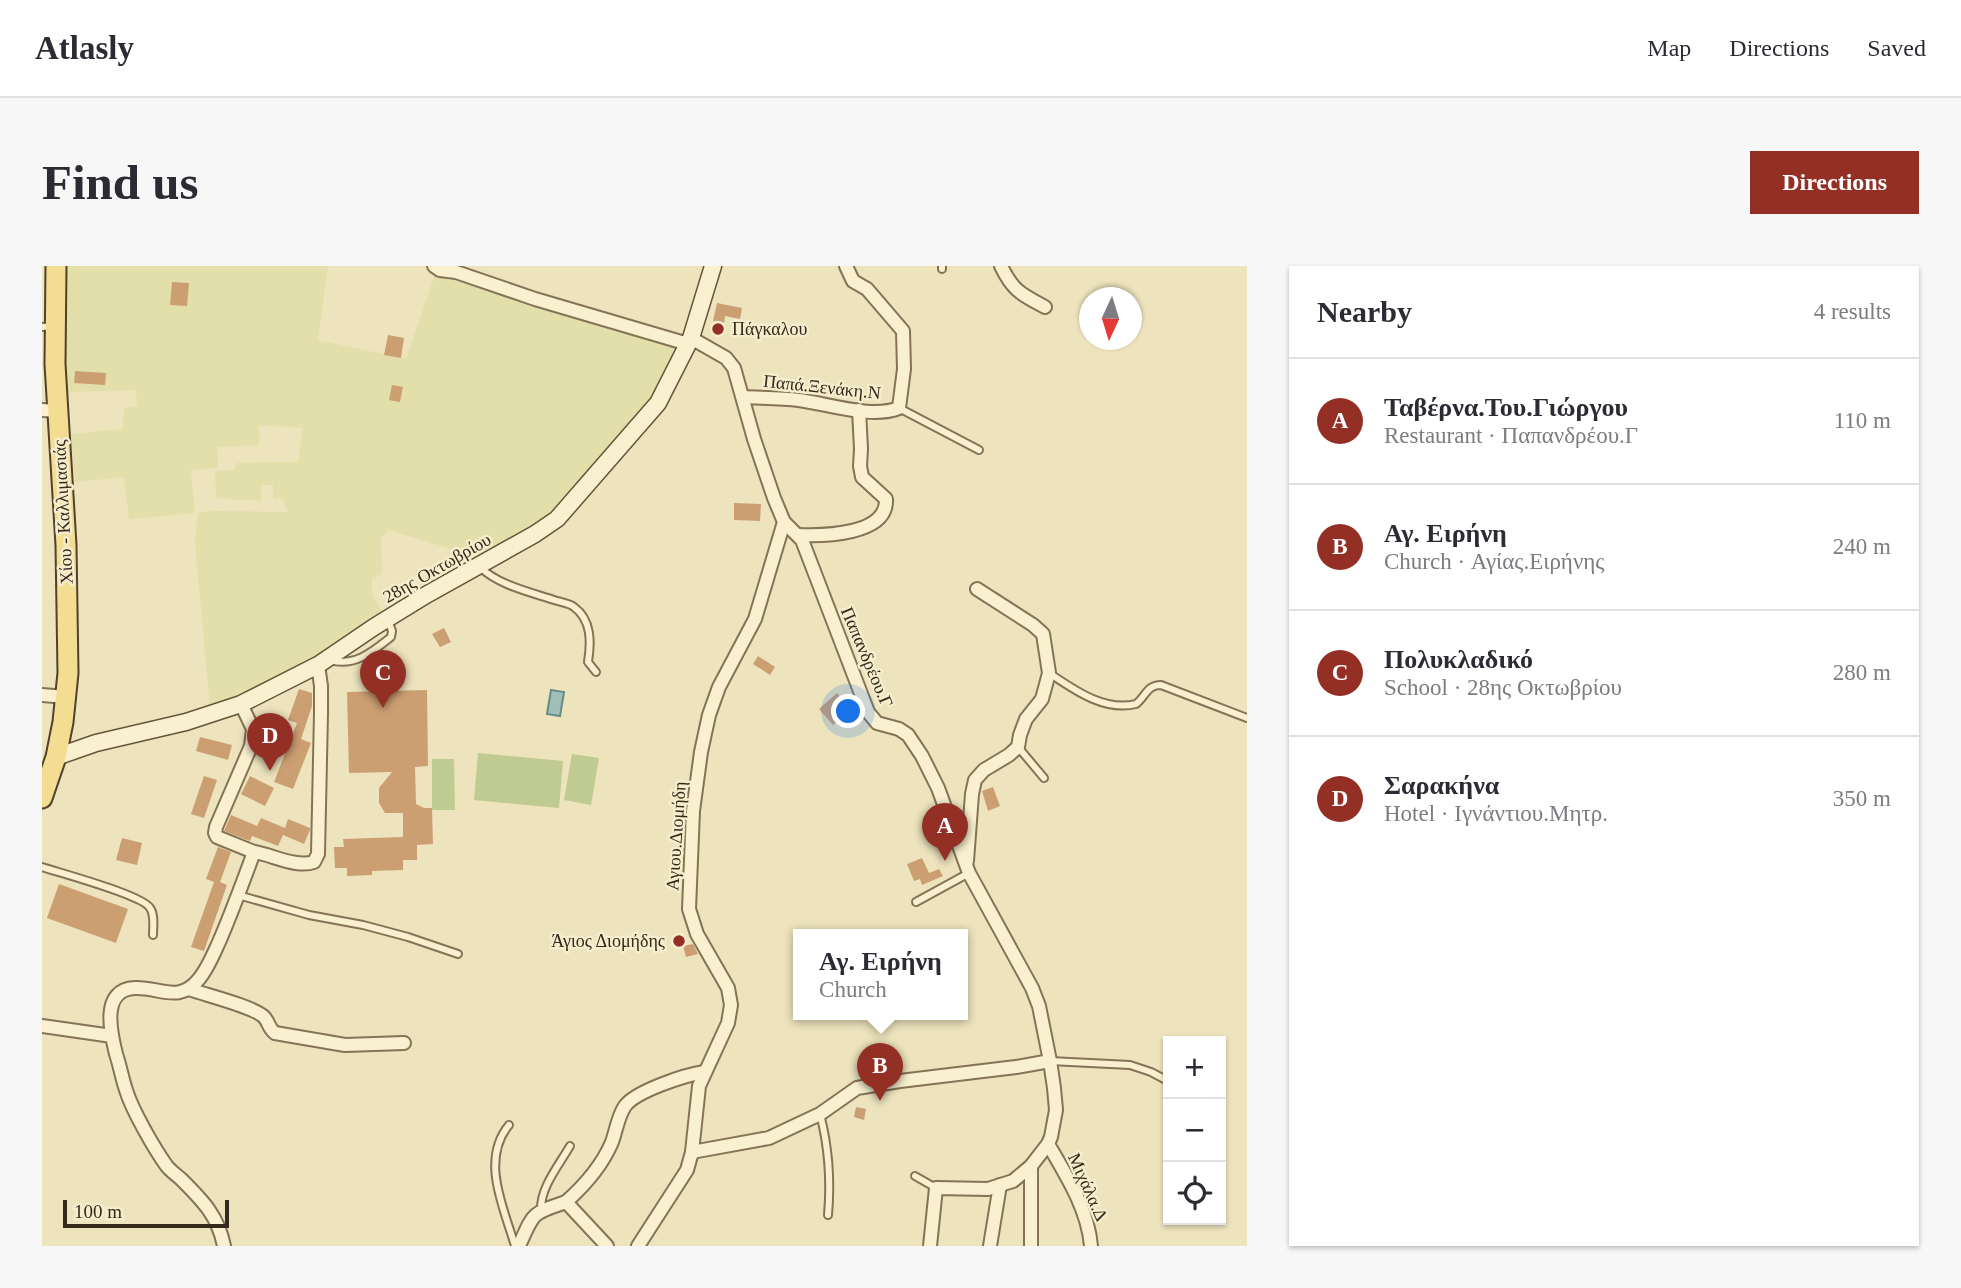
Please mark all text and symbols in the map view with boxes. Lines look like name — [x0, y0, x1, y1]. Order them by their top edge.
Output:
text: Atlasly — [35, 30, 134, 66]
text: Map — [1647, 35, 1691, 61]
text: Directions — [1729, 35, 1829, 61]
text: Saved — [1867, 35, 1926, 61]
button: Directions — [1750, 151, 1919, 214]
text: Find us — [42, 155, 199, 210]
north arrow — [1079, 287, 1142, 350]
text: Nearby — [1317, 295, 1412, 328]
text: 4 results — [1814, 299, 1891, 324]
place label: Πάγκαλου — [732, 319, 807, 339]
marker: Πάγκαλου — [710, 321, 726, 337]
street label: Παπά.Ξενάκη.Ν — [762, 371, 882, 403]
text: Ταβέρνα.Του.Γιώργου — [1384, 393, 1628, 422]
text: A — [1332, 408, 1348, 433]
text: 110 m — [1834, 408, 1891, 433]
text: Restaurant · Παπανδρέου.Γ — [1384, 423, 1638, 448]
street label: Χίου - Καλλιμασιάς — [49, 439, 77, 585]
text: Αγ. Ειρήνη — [1384, 519, 1507, 548]
street label: 28ης Οκτωβρίου — [380, 529, 495, 607]
text: B — [1332, 534, 1348, 559]
text: 240 m — [1833, 534, 1891, 559]
text: Church · Αγίας.Ειρήνης — [1384, 549, 1604, 574]
street label: Παπανδρέου.Γ — [837, 604, 897, 710]
text: Πολυκλαδικό — [1384, 645, 1533, 674]
pin: C — [360, 650, 406, 708]
text: C — [1332, 660, 1348, 685]
text: 280 m — [1833, 660, 1891, 685]
text: School · 28ης Οκτωβρίου — [1384, 675, 1622, 700]
your location — [831, 694, 865, 728]
pin: D — [247, 713, 293, 771]
text: Σαρακήνα — [1384, 771, 1499, 800]
street label: Αγιου.Διομήδη — [662, 781, 690, 891]
text: D — [1332, 786, 1348, 811]
text: 350 m — [1833, 786, 1891, 811]
text: Hotel · Ιγνάντιου.Μητρ. — [1384, 801, 1608, 826]
pin: A — [922, 803, 968, 861]
popup — [793, 929, 968, 1020]
place label: Άγιος Διομήδης — [551, 931, 665, 951]
marker: Άγιος Διομήδης — [671, 933, 687, 949]
text: Αγ. Ειρήνη — [819, 947, 942, 976]
text: Church — [819, 977, 887, 1002]
map controls — [1163, 1036, 1226, 1225]
button: + — [1163, 1036, 1226, 1099]
pin: B — [857, 1043, 903, 1101]
button: − — [1163, 1099, 1226, 1162]
street label: Μιχάλα.Δ — [1064, 1150, 1112, 1224]
button: locate — [1163, 1162, 1226, 1225]
scale bar — [63, 1197, 229, 1229]
text: 100 m — [74, 1201, 122, 1222]

